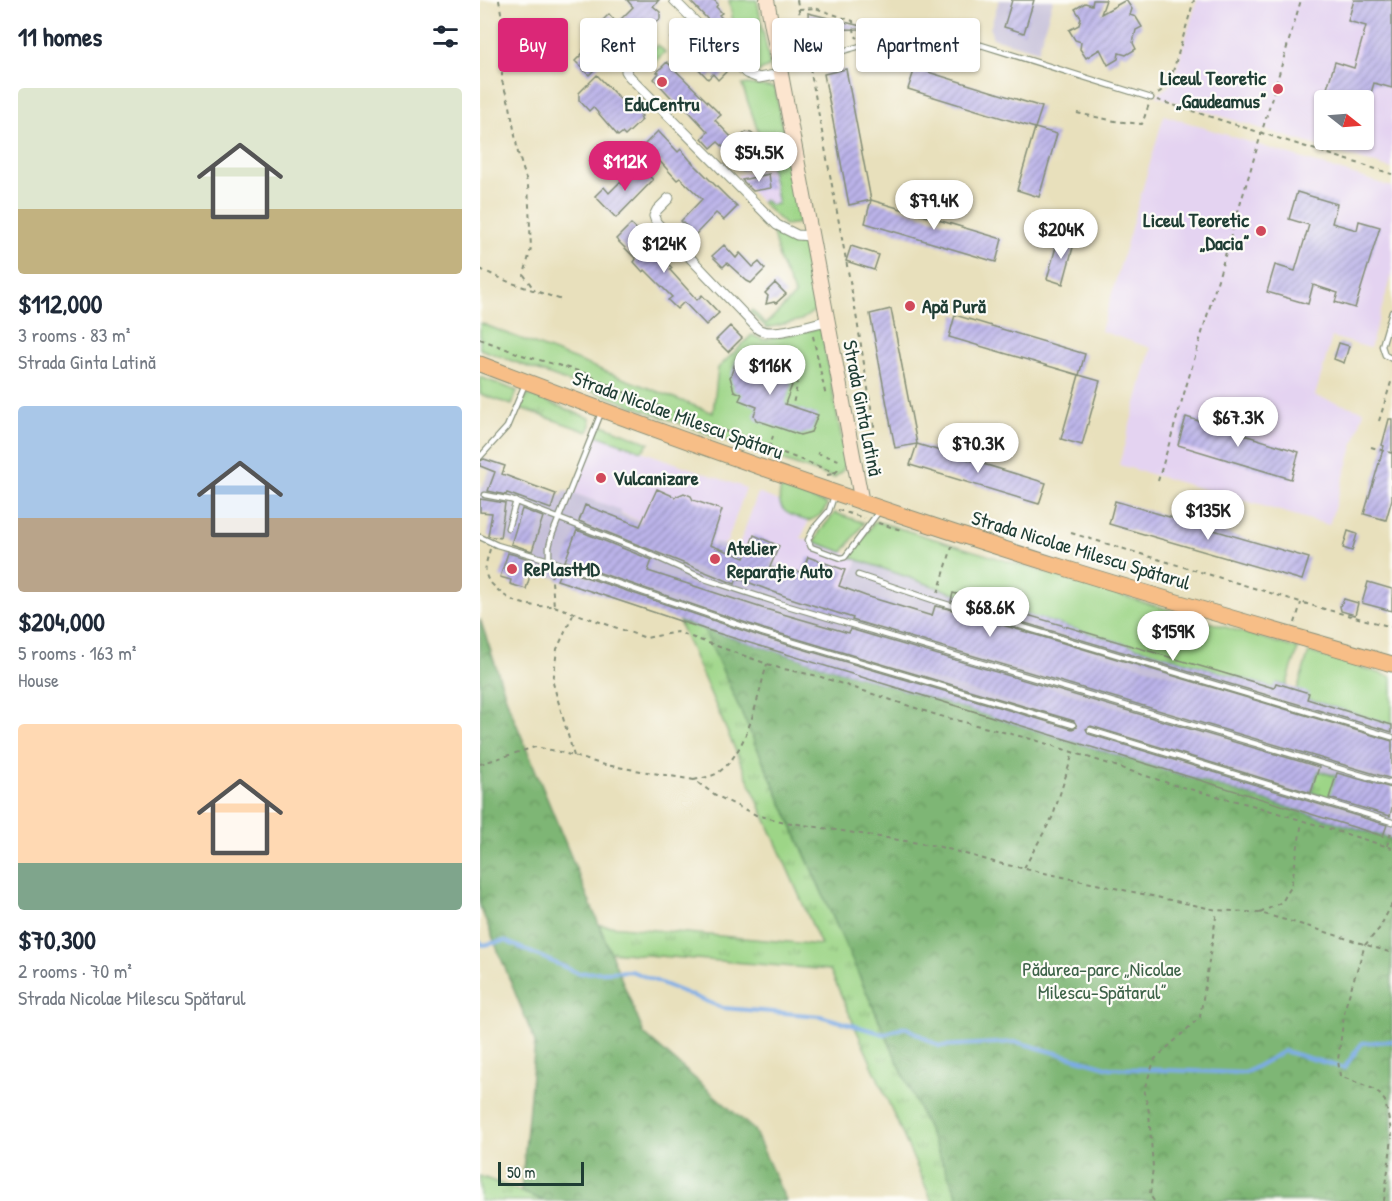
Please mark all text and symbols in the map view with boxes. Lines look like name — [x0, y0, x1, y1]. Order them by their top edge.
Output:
chip: Buy — [498, 18, 568, 72]
chip: Rent — [580, 18, 657, 72]
chip: Filters — [669, 18, 760, 72]
chip: New — [772, 18, 844, 72]
chip: Apartment — [856, 18, 980, 72]
text: 11 homes — [18, 19, 102, 54]
icon: filters — [429, 20, 462, 53]
place label: Liceul Teoretic „Gaudeamus” — [1160, 64, 1267, 114]
marker: EduCentru — [655, 75, 669, 89]
marker: Liceul Teoretic „Gaudeamus” — [1271, 82, 1285, 96]
place label: EduCentru — [624, 90, 701, 117]
north arrow — [1314, 90, 1374, 150]
map controls — [1314, 90, 1374, 150]
icon: home — [186, 127, 294, 235]
pin: $54.5K — [710, 132, 808, 183]
text: $54.5K — [734, 138, 784, 165]
pin: $112K — [583, 141, 667, 192]
text: $112K — [603, 147, 647, 174]
pin: $79.4K — [885, 180, 983, 231]
text: $79.4K — [909, 186, 959, 213]
place label: Liceul Teoretic „Dacia” — [1143, 206, 1250, 256]
pin: $204K — [1019, 209, 1103, 260]
text: $204K — [1038, 215, 1084, 242]
pin: $124K — [622, 223, 706, 274]
marker: Liceul Teoretic „Dacia” — [1254, 224, 1268, 238]
text: $124K — [642, 229, 686, 256]
text: $112,000 — [18, 286, 102, 321]
place label: Apă Pură — [922, 292, 986, 320]
marker: Apă Pură — [903, 299, 917, 313]
text: 3 rooms · 83 m² — [18, 321, 130, 348]
street label: Strada Ginta Latină — [837, 338, 890, 478]
pin: $116K — [728, 345, 812, 396]
text: Strada Ginta Latină — [18, 348, 156, 375]
text: $116K — [748, 351, 792, 378]
street label: Strada Nicolae Milescu Spătaru — [569, 364, 787, 465]
pin: $67.3K — [1189, 397, 1287, 448]
text: $67.3K — [1212, 403, 1264, 430]
pin: $70.3K — [929, 423, 1027, 474]
text: $70.3K — [952, 429, 1004, 456]
icon: home — [186, 445, 294, 553]
place label: Vulcanizare — [613, 464, 699, 491]
marker: Vulcanizare — [594, 471, 608, 485]
pin: $135K — [1166, 490, 1250, 541]
text: $135K — [1185, 496, 1231, 523]
street label: Strada Nicolae Milescu Spătarul — [968, 503, 1195, 596]
place label: Atelier Reparație Auto — [727, 534, 833, 585]
marker: Atelier Reparație Auto — [708, 552, 722, 566]
place label: RePlastMD — [524, 555, 600, 582]
marker: RePlastMD — [505, 562, 519, 576]
pin: $68.6K — [941, 587, 1039, 638]
text: $68.6K — [965, 593, 1015, 620]
text: $204,000 — [18, 604, 105, 639]
pin: $159K — [1131, 611, 1215, 662]
text: $159K — [1151, 617, 1195, 644]
text: 5 rooms · 163 m² — [18, 639, 136, 666]
text: House — [18, 666, 59, 693]
icon: home — [186, 763, 294, 871]
text: $70,300 — [18, 922, 96, 957]
park label: Pădurea-parc „Nicolae Milescu-Spătarul” — [1022, 955, 1182, 1005]
text: 2 rooms · 70 m² — [18, 957, 132, 984]
text: Strada Nicolae Milescu Spătarul — [18, 984, 246, 1011]
scale bar — [498, 1159, 584, 1186]
text: 50 m — [507, 1161, 536, 1183]

